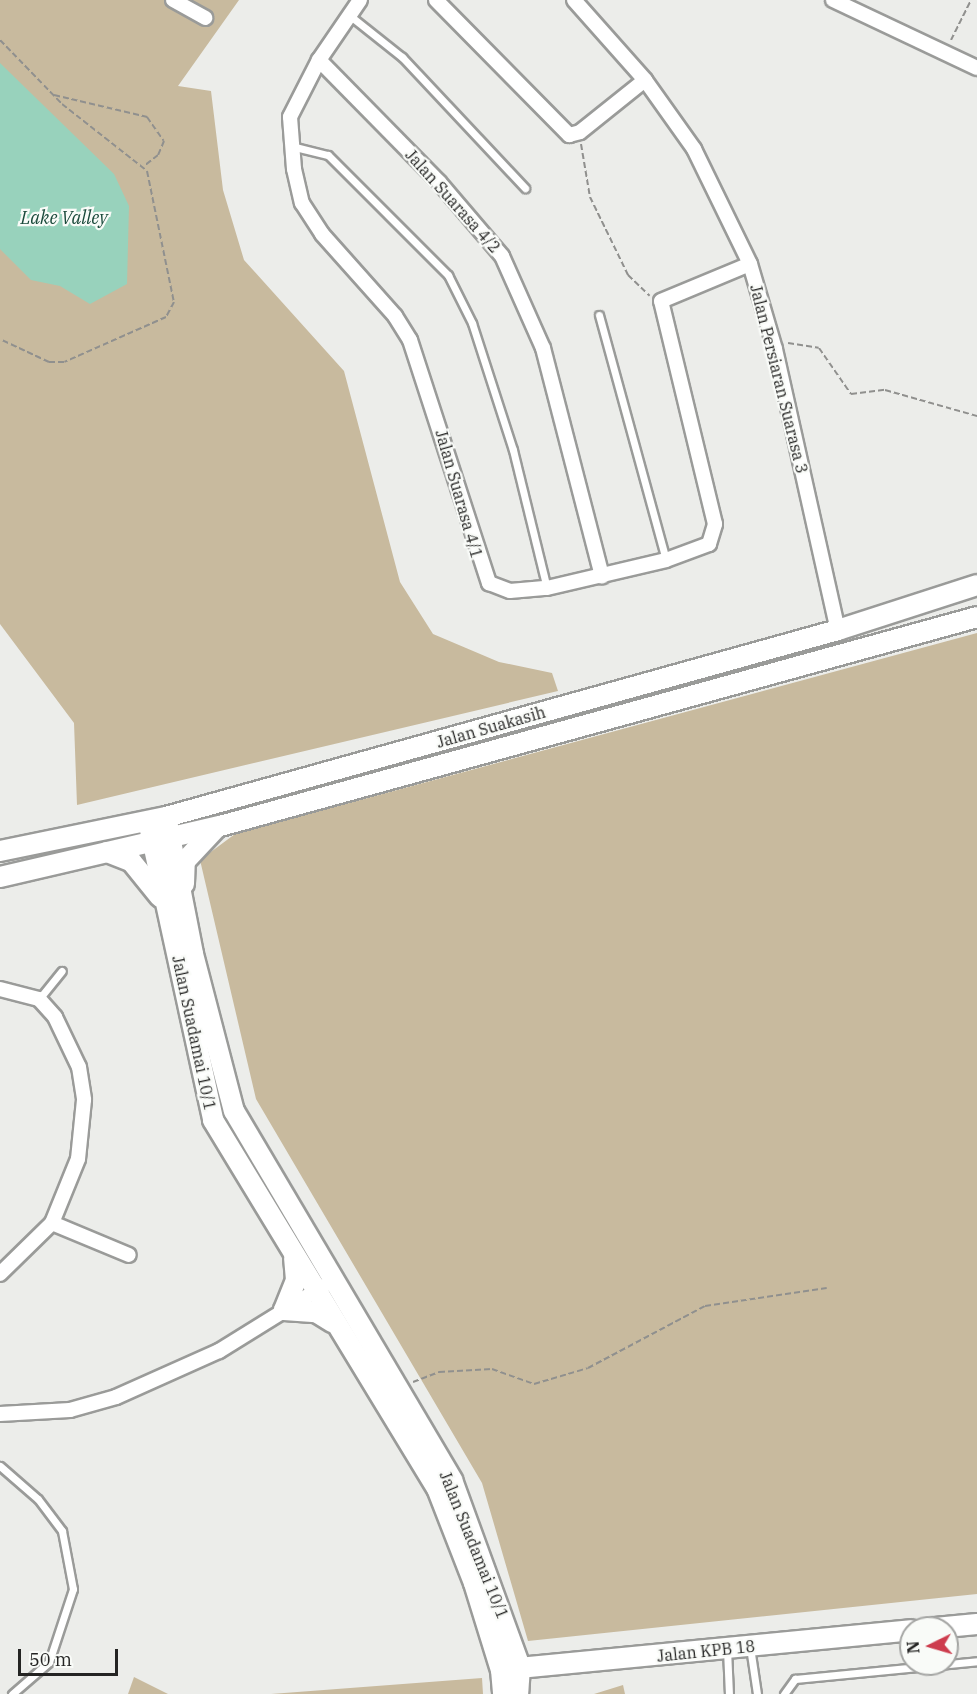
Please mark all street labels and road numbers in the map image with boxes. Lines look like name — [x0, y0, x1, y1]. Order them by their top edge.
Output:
street label: Jalan Suarasa 4/2 — [401, 145, 505, 257]
street label: Jalan Persiaran Suarasa 3 — [746, 283, 812, 475]
street label: Jalan Suarasa 4/1 — [431, 428, 487, 560]
street label: Jalan Suakasih — [434, 702, 548, 752]
street label: Jalan Suadamai 10/1 — [168, 954, 220, 1112]
street label: Jalan Suadamai 10/1 — [436, 1468, 512, 1622]
street label: Jalan KPB 18 — [656, 1636, 756, 1666]

